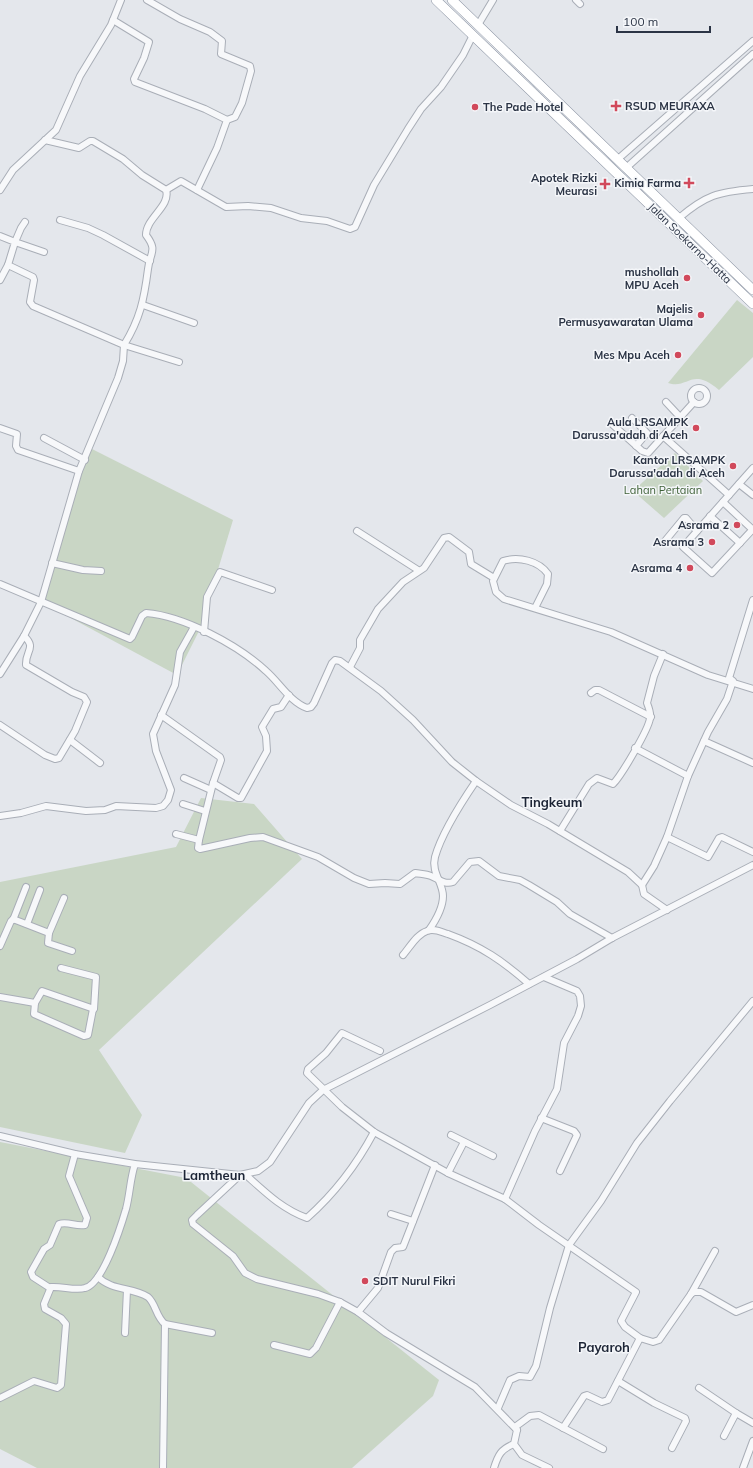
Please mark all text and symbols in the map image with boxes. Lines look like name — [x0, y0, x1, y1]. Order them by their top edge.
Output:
scale bar — [617, 8, 710, 34]
text: 100 m — [623, 14, 658, 29]
place label: RSUD MEURAXA — [625, 99, 715, 113]
place label: The Pade Hotel — [483, 100, 563, 114]
marker: RSUD MEURAXA — [610, 100, 622, 112]
marker: The Pade Hotel — [470, 102, 480, 112]
place label: Apotek Rizki Meurasi — [531, 171, 597, 198]
place label: Kimia Farma — [614, 176, 681, 190]
marker: Kimia Farma — [684, 178, 694, 188]
marker: Apotek Rizki Meurasi — [600, 179, 610, 189]
street label: Jalan Soekarno-Hatta — [645, 199, 735, 287]
place label: mushollah MPU Aceh — [625, 265, 679, 292]
marker: mushollah MPU Aceh — [682, 273, 692, 283]
place label: Majelis Permusyawaratan Ulama — [558, 302, 693, 329]
marker: Majelis Permusyawaratan Ulama — [696, 310, 706, 320]
place label: Mes Mpu Aceh — [594, 348, 670, 362]
marker: Mes Mpu Aceh — [673, 350, 683, 360]
place label: Aula LRSAMPK Darussa'adah di Aceh — [572, 415, 689, 442]
marker: Aula LRSAMPK Darussa'adah di Aceh — [691, 423, 701, 433]
place label: Kantor LRSAMPK Darussa'adah di Aceh — [609, 453, 726, 480]
marker: Kantor LRSAMPK Darussa'adah di Aceh — [728, 461, 738, 471]
park label: Lahan Pertaian — [624, 483, 702, 497]
place label: Asrama 2 — [678, 518, 729, 532]
marker: Asrama 2 — [732, 520, 742, 530]
place label: Asrama 3 — [653, 535, 704, 549]
marker: Asrama 3 — [707, 537, 717, 547]
place label: Asrama 4 — [631, 561, 682, 575]
marker: Asrama 4 — [685, 563, 695, 573]
district label: Tingkeum — [522, 794, 582, 810]
district label: Lamtheun — [183, 1167, 245, 1183]
place label: SDIT Nurul Fikri — [373, 1274, 456, 1288]
marker: SDIT Nurul Fikri — [360, 1276, 370, 1286]
district label: Payaroh — [578, 1339, 630, 1356]

